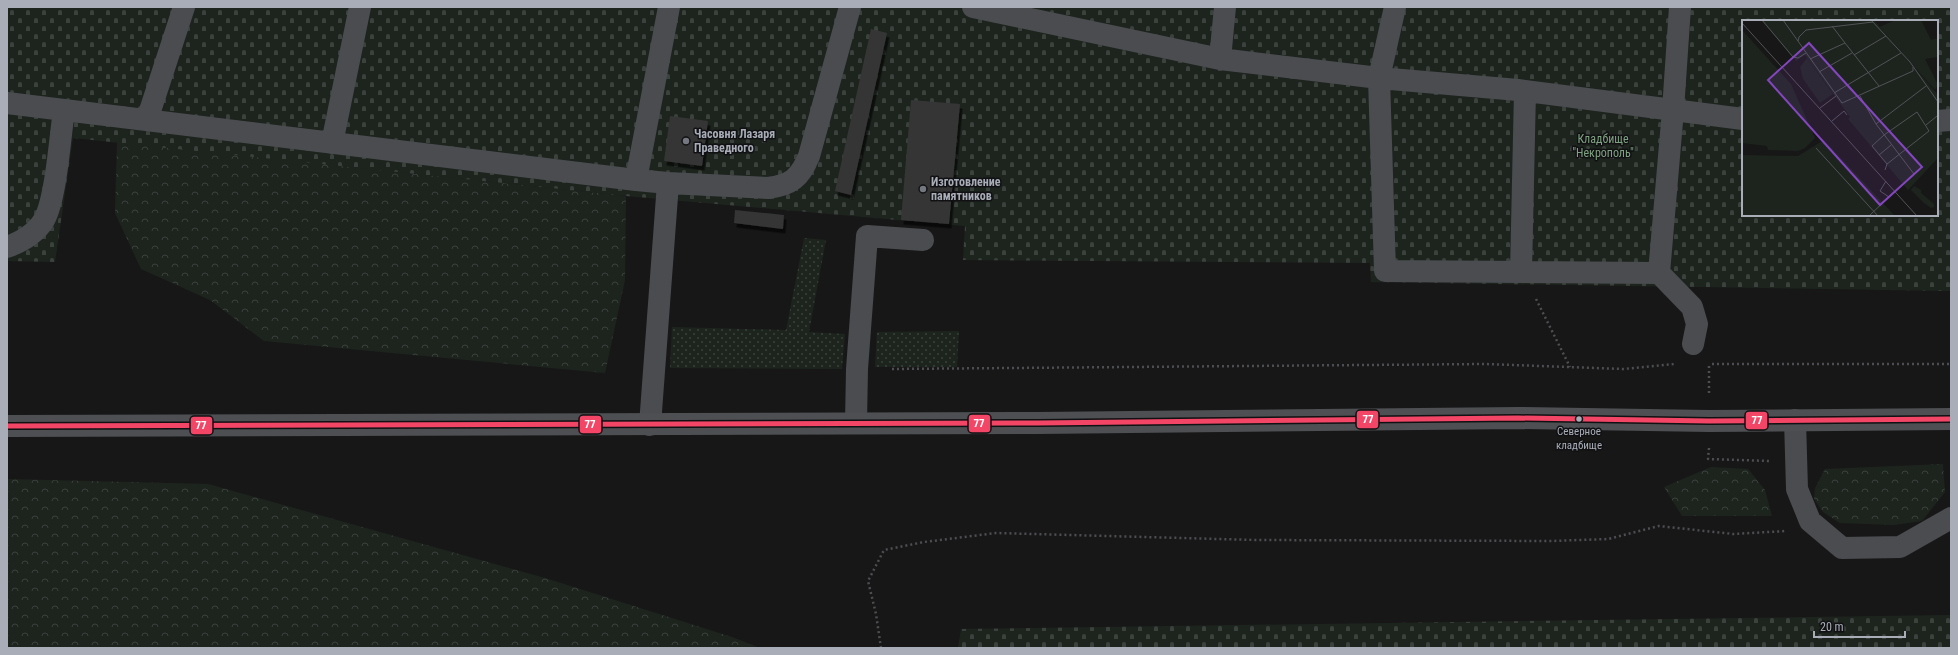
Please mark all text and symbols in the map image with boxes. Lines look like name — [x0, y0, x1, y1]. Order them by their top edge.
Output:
inset map — [1742, 20, 1938, 216]
place label: Часовня Лазаря Праведного — [694, 127, 775, 155]
park label: Кладбище "Некрополь" — [1572, 132, 1634, 160]
marker: Часовня Лазаря Праведного — [681, 136, 691, 146]
place label: Изготовление памятников — [931, 175, 1001, 203]
marker: Изготовление памятников — [918, 184, 928, 194]
line badge: 77 — [1356, 410, 1379, 429]
line badge: 77 — [1745, 411, 1768, 430]
text: 77 — [1362, 413, 1374, 426]
line badge: 77 — [968, 414, 991, 433]
marker: Северное кладбище — [1574, 414, 1584, 424]
text: 77 — [1751, 414, 1763, 427]
line badge: 77 — [579, 415, 602, 434]
line badge: 77 — [190, 416, 213, 435]
text: 77 — [973, 417, 985, 430]
text: 77 — [584, 418, 596, 431]
text: 77 — [195, 419, 207, 432]
place label: Северное кладбище — [1556, 425, 1602, 452]
scale bar — [1814, 613, 1905, 639]
text: 20 m — [1820, 620, 1844, 634]

